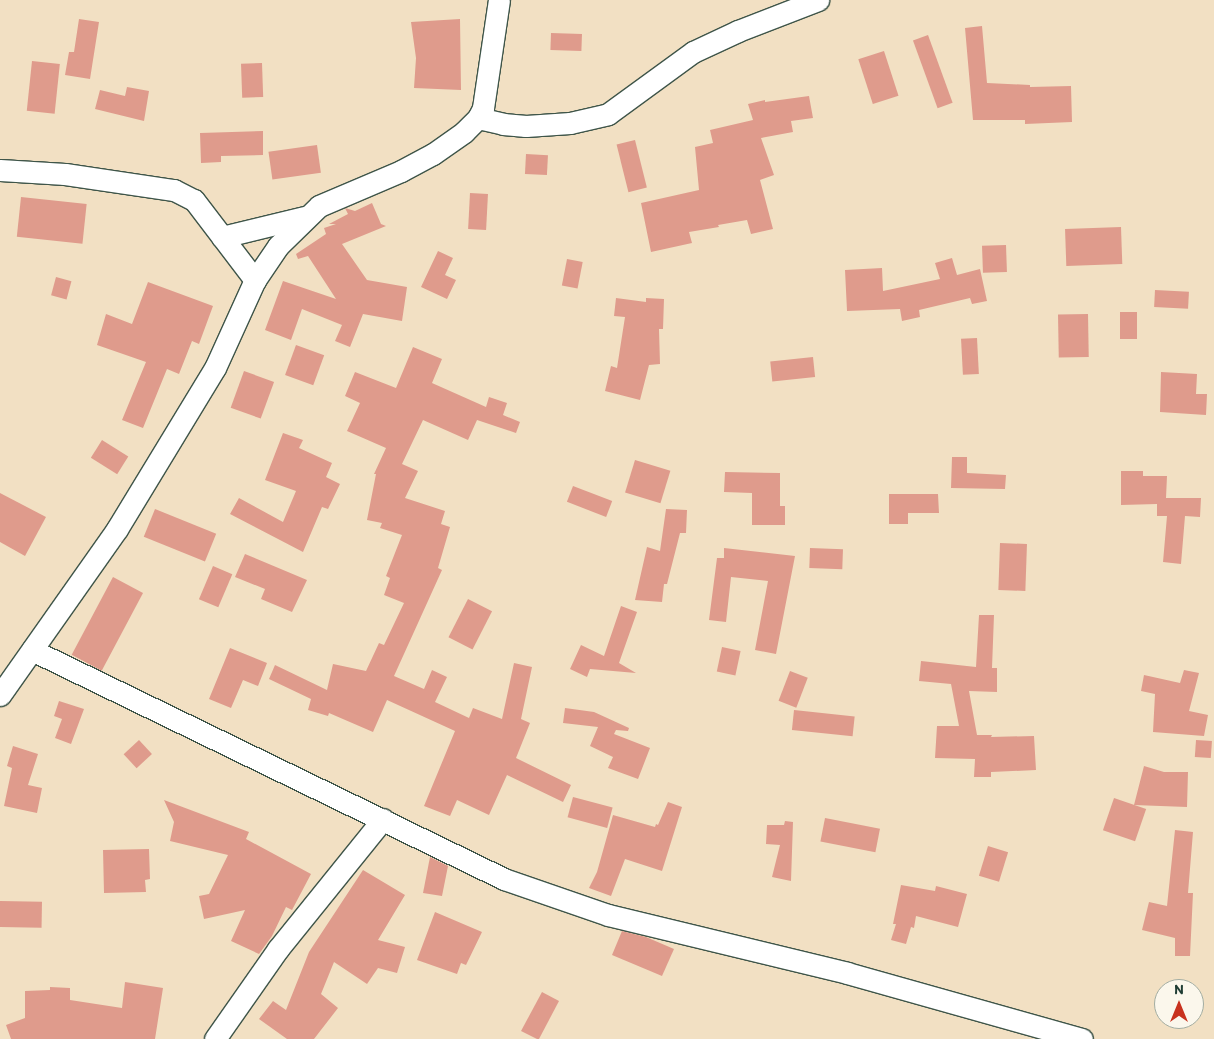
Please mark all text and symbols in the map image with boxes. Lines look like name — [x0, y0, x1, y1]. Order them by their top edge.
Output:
north arrow — [1154, 979, 1204, 1029]
text: N — [1174, 981, 1184, 998]

